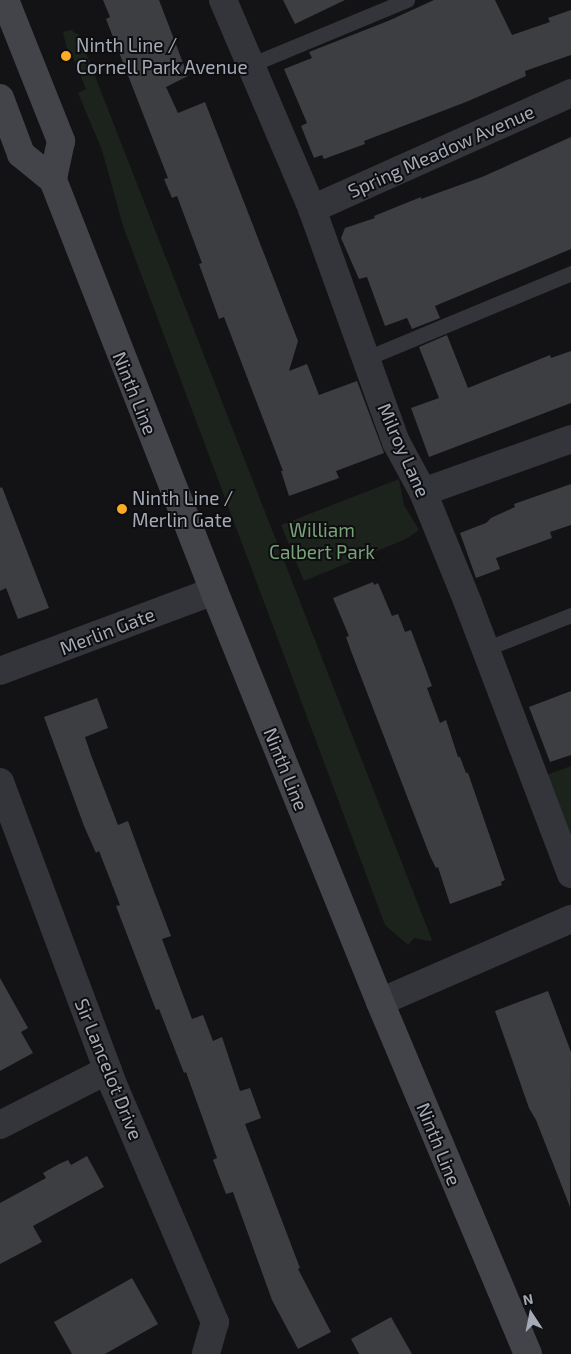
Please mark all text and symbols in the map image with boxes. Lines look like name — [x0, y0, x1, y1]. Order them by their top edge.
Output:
place label: Ninth Line / Cornell Park Avenue — [76, 34, 249, 78]
marker: Ninth Line / Cornell Park Avenue — [60, 50, 72, 62]
street label: Spring Meadow Avenue — [344, 99, 538, 203]
street label: Ninth Line — [108, 348, 162, 438]
street label: Milroy Lane — [373, 399, 435, 501]
place label: Ninth Line / Merlin Gate — [132, 487, 233, 531]
marker: Ninth Line / Merlin Gate — [116, 503, 128, 515]
park label: William Calbert Park — [269, 519, 375, 563]
street label: Merlin Gate — [56, 602, 158, 660]
street label: Ninth Line — [259, 724, 313, 814]
street label: Sir Lancelot Drive — [70, 995, 148, 1143]
street label: Ninth Line — [412, 1099, 466, 1189]
north arrow — [506, 1289, 556, 1339]
text: N — [521, 1289, 535, 1308]

